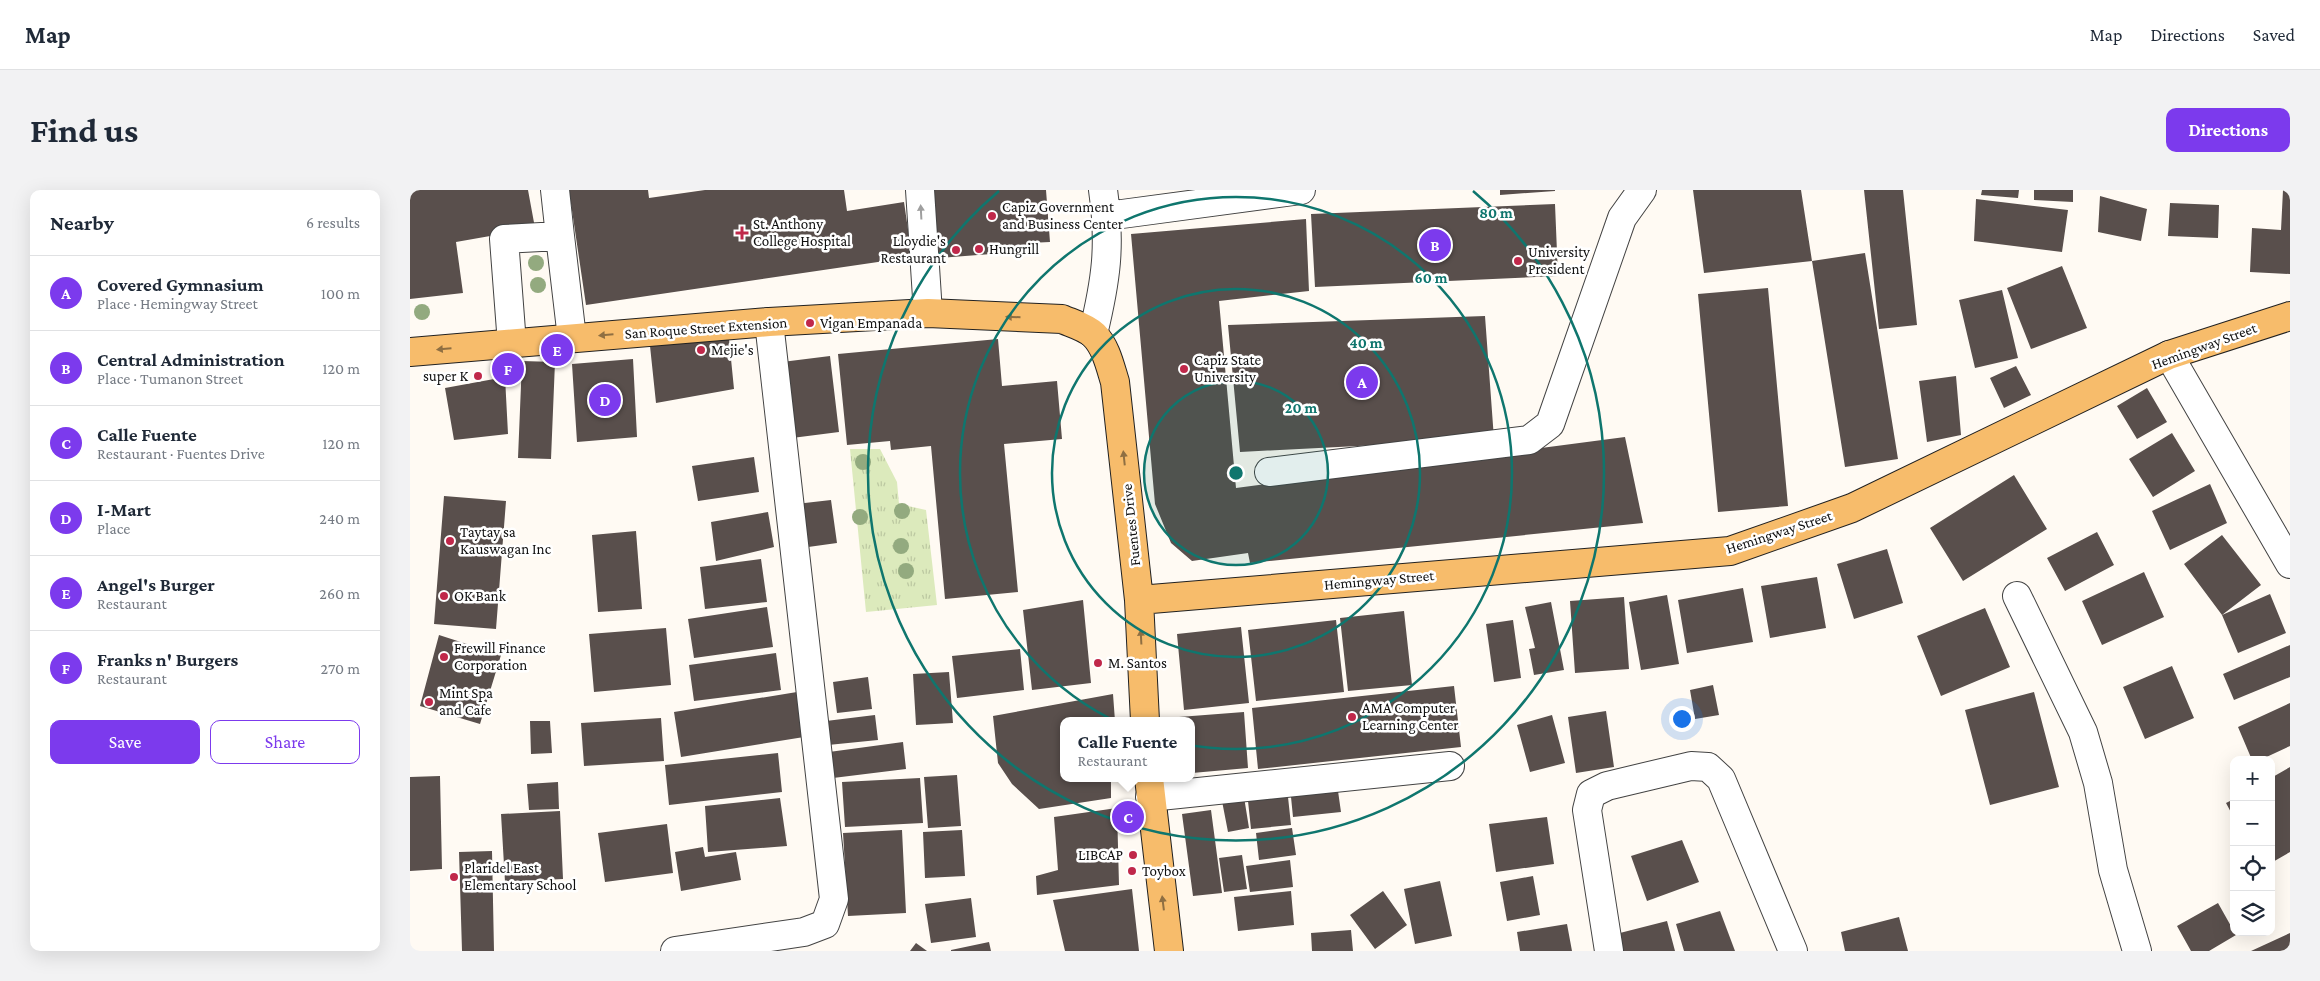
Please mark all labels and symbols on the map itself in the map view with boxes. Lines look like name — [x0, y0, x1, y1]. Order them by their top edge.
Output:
place label: Capiz Government and Business Center — [1002, 199, 1124, 232]
one-way arrow — [917, 204, 925, 220]
text: 80 m — [1479, 205, 1513, 221]
marker: Capiz Government and Business Center — [986, 210, 998, 222]
place label: St. Anthony College Hospital — [753, 216, 851, 250]
marker: St. Anthony College Hospital — [735, 226, 749, 240]
pin: B — [1419, 226, 1451, 264]
place label: Lloydie's Restaurant — [881, 233, 947, 266]
place label: Hungrill — [989, 241, 1039, 258]
marker: Hungrill — [973, 243, 985, 255]
marker: Lloydie's Restaurant — [950, 244, 962, 256]
place label: University President — [1528, 244, 1590, 277]
marker: University President — [1512, 255, 1524, 267]
text: 60 m — [1415, 270, 1448, 286]
one-way arrow — [1005, 312, 1021, 320]
street label: San Roque Street Extension — [624, 314, 788, 343]
place label: Vigan Empanada — [820, 315, 922, 332]
marker: Vigan Empanada — [804, 317, 816, 329]
street label: Hemingway Street — [2149, 319, 2260, 373]
pin: E — [541, 331, 573, 369]
one-way arrow — [598, 332, 614, 340]
text: 40 m — [1350, 335, 1383, 351]
place label: Mejie's — [711, 342, 754, 359]
marker: Mejie's — [695, 344, 707, 356]
one-way arrow — [436, 346, 452, 354]
pin: F — [492, 350, 524, 388]
place label: Capiz State University — [1194, 352, 1261, 386]
marker: Capiz State University — [1178, 363, 1190, 375]
pin: A — [1346, 363, 1378, 401]
place label: super K — [423, 368, 468, 385]
marker: super K — [472, 370, 484, 382]
pin: D — [589, 381, 621, 419]
text: 20 m — [1285, 400, 1317, 416]
one-way arrow — [1120, 450, 1128, 466]
centre of rings — [1227, 464, 1245, 482]
street label: Fuentes Drive — [1119, 483, 1143, 567]
street label: Hemingway Street — [1724, 507, 1835, 558]
place label: Taytay sa Kauswagan Inc — [460, 524, 552, 558]
marker: Taytay sa Kauswagan Inc — [444, 535, 456, 547]
street label: Hemingway Street — [1323, 567, 1436, 594]
place label: OK Bank — [454, 588, 507, 604]
marker: OK Bank — [438, 590, 450, 602]
one-way arrow — [1136, 629, 1144, 645]
place label: Frewill Finance Corporation — [454, 640, 546, 674]
marker: Frewill Finance Corporation — [438, 651, 450, 663]
place label: M. Santos — [1108, 655, 1167, 671]
marker: M. Santos — [1092, 657, 1104, 669]
place label: Mint Spa and Cafe — [439, 685, 493, 718]
marker: Mint Spa and Cafe — [423, 696, 435, 708]
place label: AMA Computer Learning Center — [1362, 700, 1459, 734]
your location — [1669, 706, 1695, 732]
marker: AMA Computer Learning Center — [1346, 711, 1358, 723]
pin: C — [1112, 798, 1144, 836]
place label: LIBCAP — [1078, 847, 1123, 863]
marker: LIBCAP — [1127, 849, 1139, 861]
place label: Plaridel East Elementary School — [464, 860, 576, 894]
place label: Toybox — [1142, 863, 1186, 880]
marker: Toybox — [1126, 865, 1138, 877]
marker: Plaridel East Elementary School — [448, 871, 460, 883]
one-way arrow — [1159, 894, 1167, 910]

